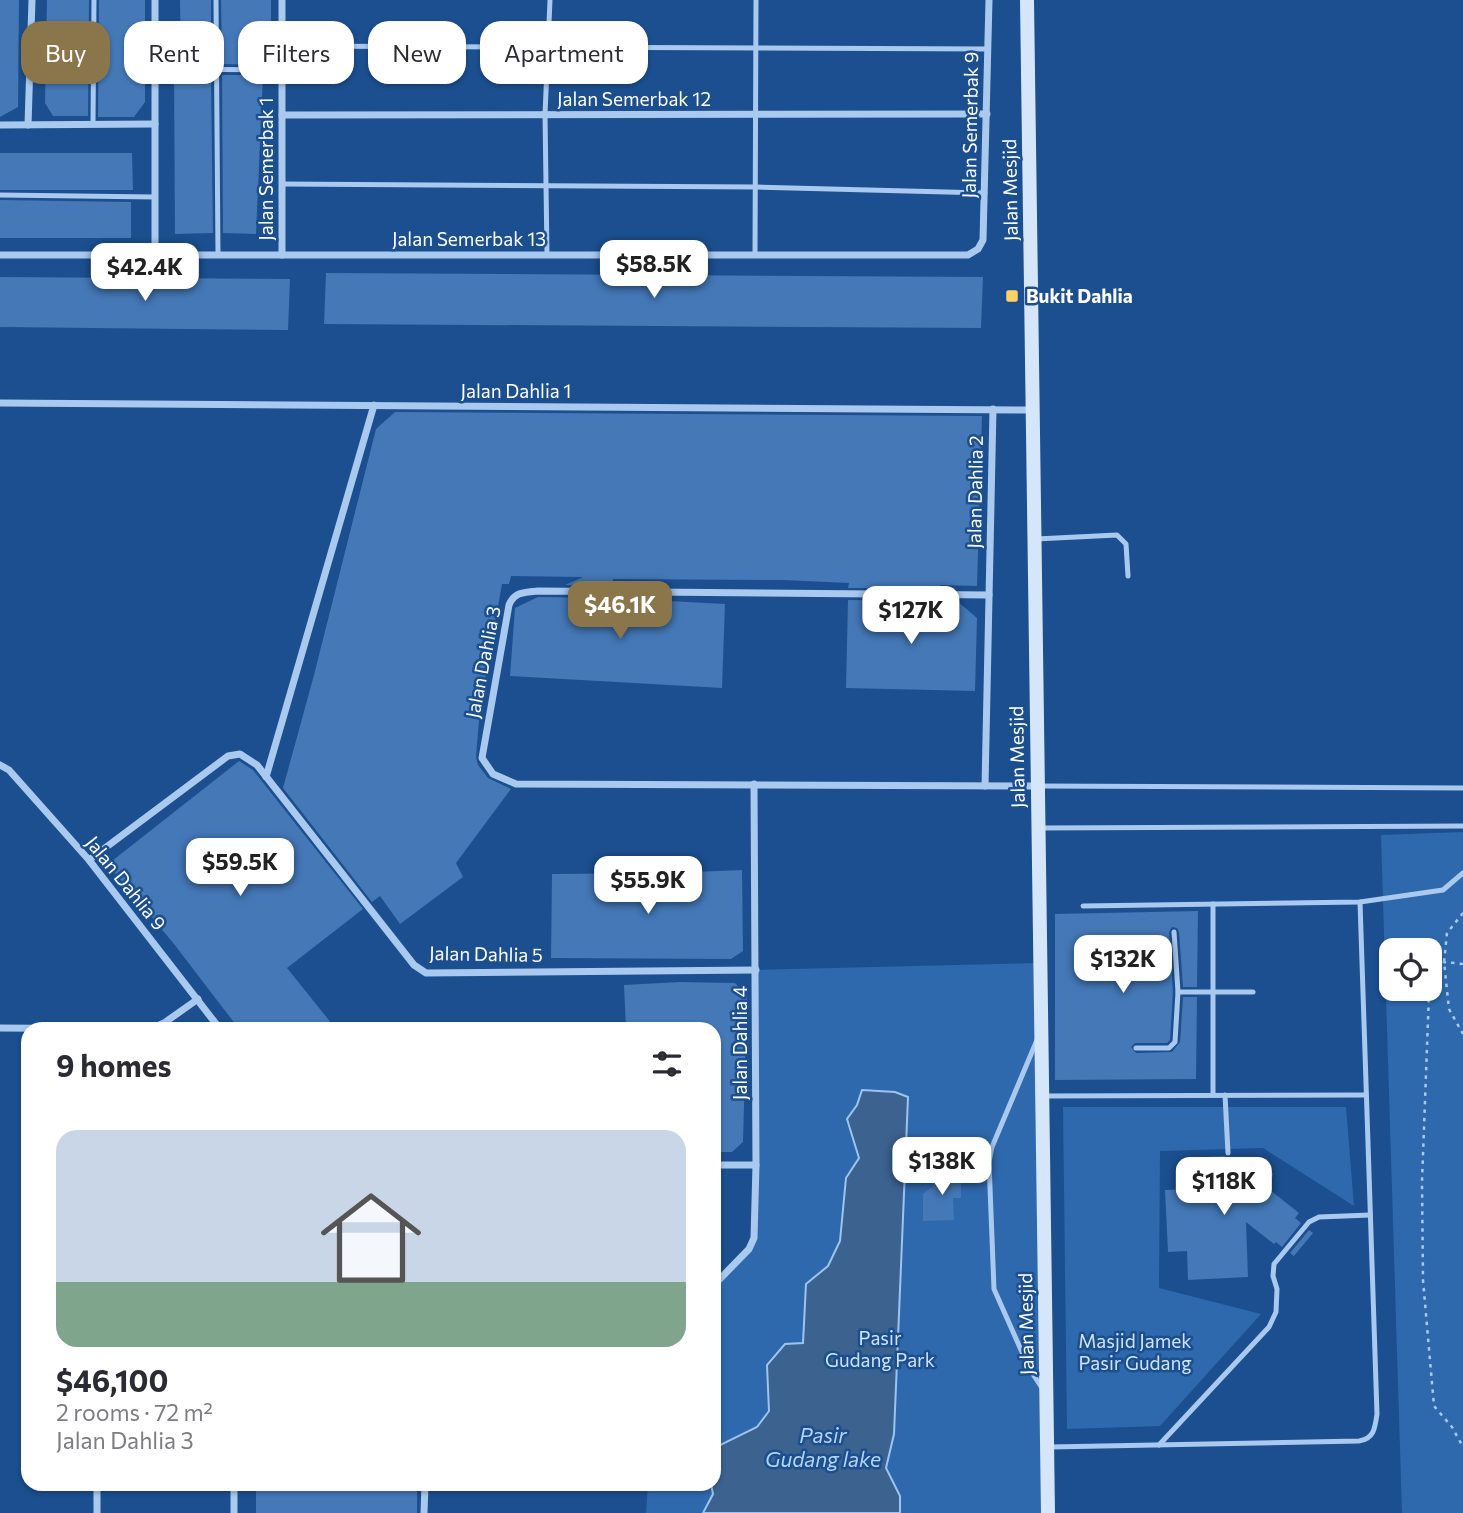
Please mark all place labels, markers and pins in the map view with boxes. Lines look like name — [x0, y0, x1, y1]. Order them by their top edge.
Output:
pin: $58.5K — [597, 240, 711, 300]
pin: $42.4K — [88, 244, 202, 303]
place label: Bukit Dahlia — [1026, 284, 1133, 307]
marker: Bukit Dahlia — [1004, 288, 1020, 304]
pin: $46.1K — [563, 582, 677, 641]
pin: $127K — [862, 586, 960, 646]
pin: $59.5K — [183, 838, 297, 898]
pin: $55.9K — [591, 856, 705, 916]
pin: $132K — [1074, 936, 1172, 995]
pin: $138K — [893, 1138, 991, 1197]
pin: $118K — [1175, 1158, 1273, 1217]

